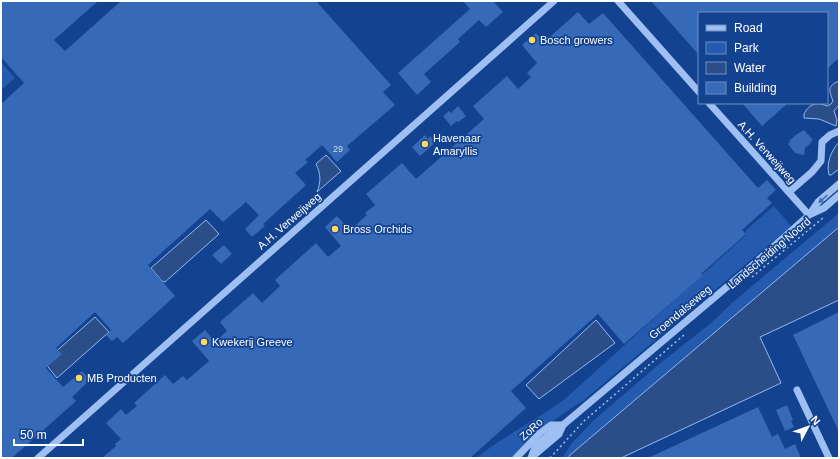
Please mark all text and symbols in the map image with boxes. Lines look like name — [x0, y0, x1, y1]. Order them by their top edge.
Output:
legend — [698, 12, 828, 104]
text: Road — [734, 21, 763, 35]
place label: Bosch growers — [540, 34, 613, 46]
marker: Bosch growers — [527, 35, 537, 45]
text: Park — [734, 41, 760, 55]
text: Water — [734, 61, 766, 75]
text: Building — [734, 81, 777, 95]
street label: A.H. Verweijweg — [736, 118, 798, 186]
place label: Havenaar Amaryllis — [433, 132, 481, 157]
marker: Havenaar Amaryllis — [420, 139, 430, 149]
house number: 29 — [333, 144, 343, 154]
street label: A.H. Verweijweg — [255, 190, 323, 252]
one-way arrow — [817, 194, 828, 203]
street label: Landscheiding Noord — [725, 215, 813, 291]
place label: Bross Orchids — [343, 223, 413, 235]
marker: Bross Orchids — [330, 224, 340, 234]
street label: Groendalseweg — [647, 283, 713, 341]
place label: Kwekerij Greeve — [212, 336, 293, 348]
marker: Kwekerij Greeve — [199, 337, 209, 347]
place label: MB Producten — [87, 372, 157, 384]
marker: MB Producten — [74, 373, 84, 383]
north arrow — [788, 407, 828, 447]
text: N — [808, 414, 823, 427]
street label: ZoRo — [517, 416, 545, 442]
scale bar — [14, 421, 83, 447]
text: 50 m — [20, 428, 47, 442]

